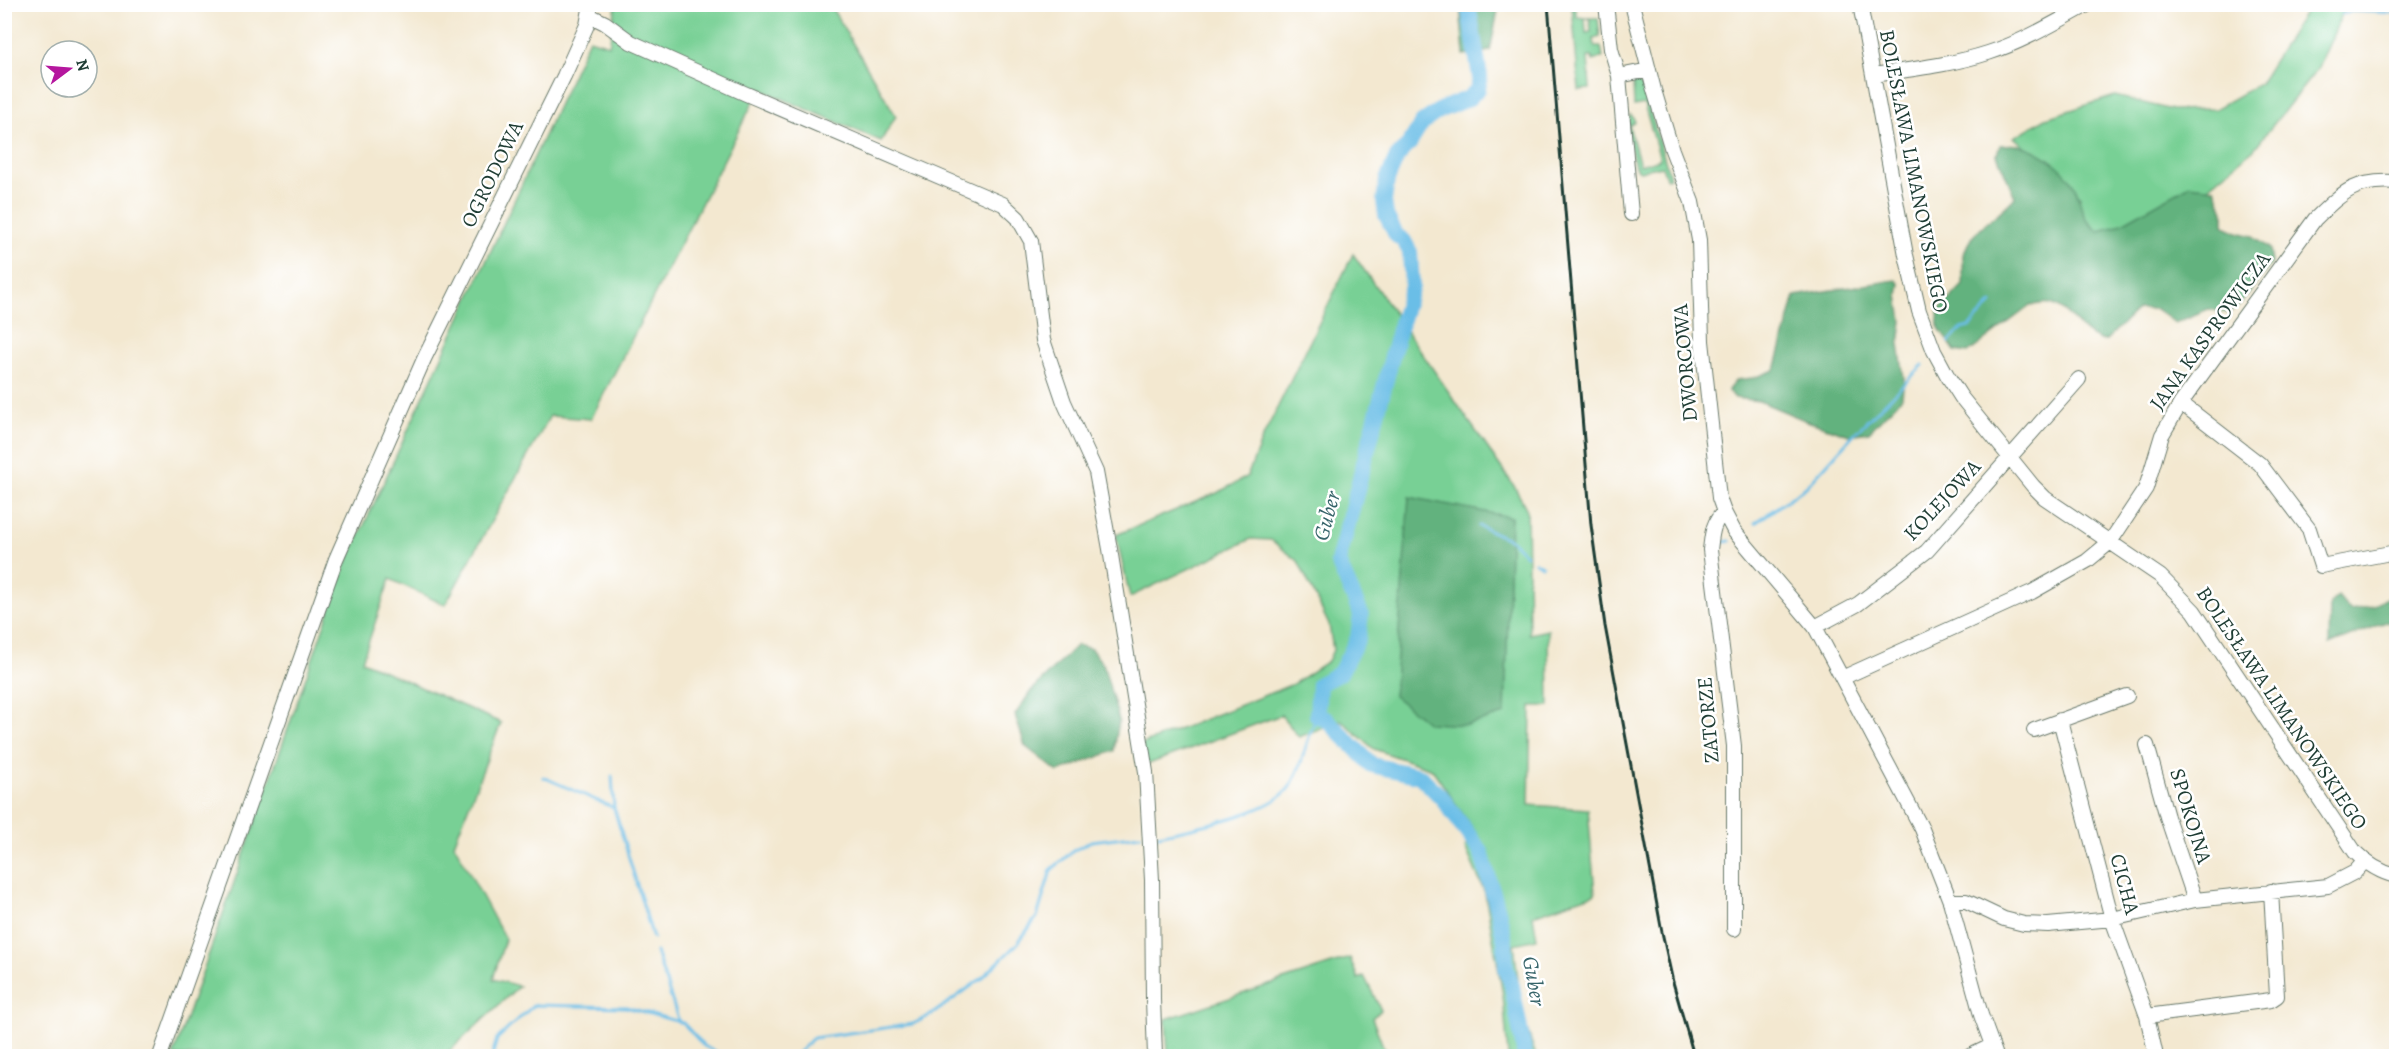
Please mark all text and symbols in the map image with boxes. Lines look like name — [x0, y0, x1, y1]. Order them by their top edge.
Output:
street label: BOLESŁAWA LIMANOWSKIEGO — [1873, 27, 1955, 315]
north arrow — [39, 39, 99, 99]
text: N — [70, 57, 95, 74]
street label: OGRODOWA — [454, 115, 530, 232]
street label: JANA KASPROWICZA — [2143, 246, 2277, 416]
street label: DWORCOWA — [1666, 302, 1704, 423]
street label: KOLEJOWA — [1897, 453, 1987, 547]
water label: Guber — [1306, 487, 1348, 544]
street label: BOLESŁAWA LIMANOWSKIEGO — [2190, 581, 2374, 835]
street label: ZATORZE — [1690, 676, 1726, 764]
street label: SPOKOJNA — [2163, 765, 2219, 868]
street label: CICHA — [2103, 851, 2147, 918]
water label: Guber — [1515, 954, 1553, 1010]

